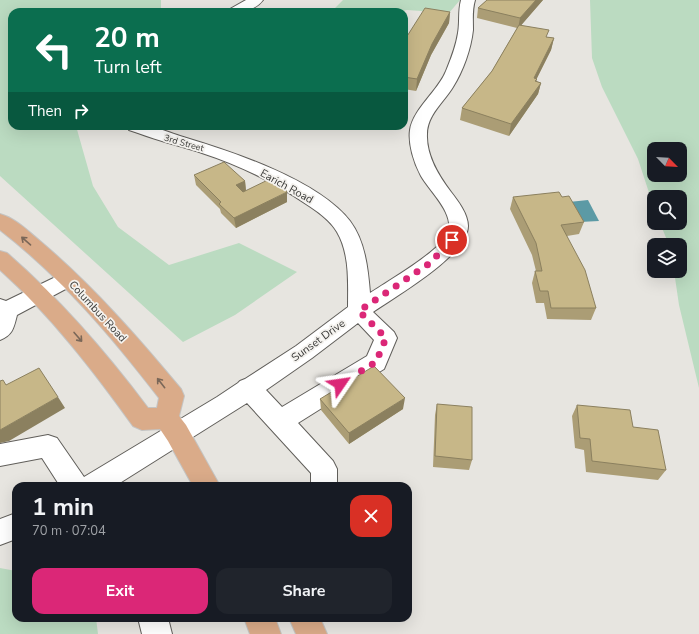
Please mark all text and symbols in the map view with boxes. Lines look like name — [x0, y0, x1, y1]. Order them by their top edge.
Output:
text: 20 m — [94, 19, 160, 57]
icon: left — [28, 24, 80, 76]
text: Turn left — [94, 55, 162, 79]
icon: right — [70, 100, 92, 122]
text: Then — [28, 101, 62, 121]
street label: 3rd Street — [163, 132, 206, 155]
north arrow — [647, 142, 687, 182]
map controls — [647, 142, 687, 278]
street label: Earich Road — [258, 166, 316, 207]
button: search — [647, 190, 687, 230]
pin — [435, 223, 469, 257]
icon: arrive — [441, 229, 463, 251]
one-way arrow — [21, 237, 32, 246]
button: layers — [647, 238, 687, 278]
street label: Columbus Road — [65, 278, 130, 345]
street label: Sunset Drive — [288, 316, 348, 365]
one-way arrow — [73, 332, 82, 342]
position arrow — [319, 363, 361, 405]
one-way arrow — [157, 378, 165, 389]
text: 1 min — [32, 491, 94, 523]
button: close — [350, 495, 392, 537]
text: 70 m · 07:04 — [32, 522, 106, 540]
button: Exit — [32, 568, 208, 614]
button: Share — [216, 568, 392, 614]

